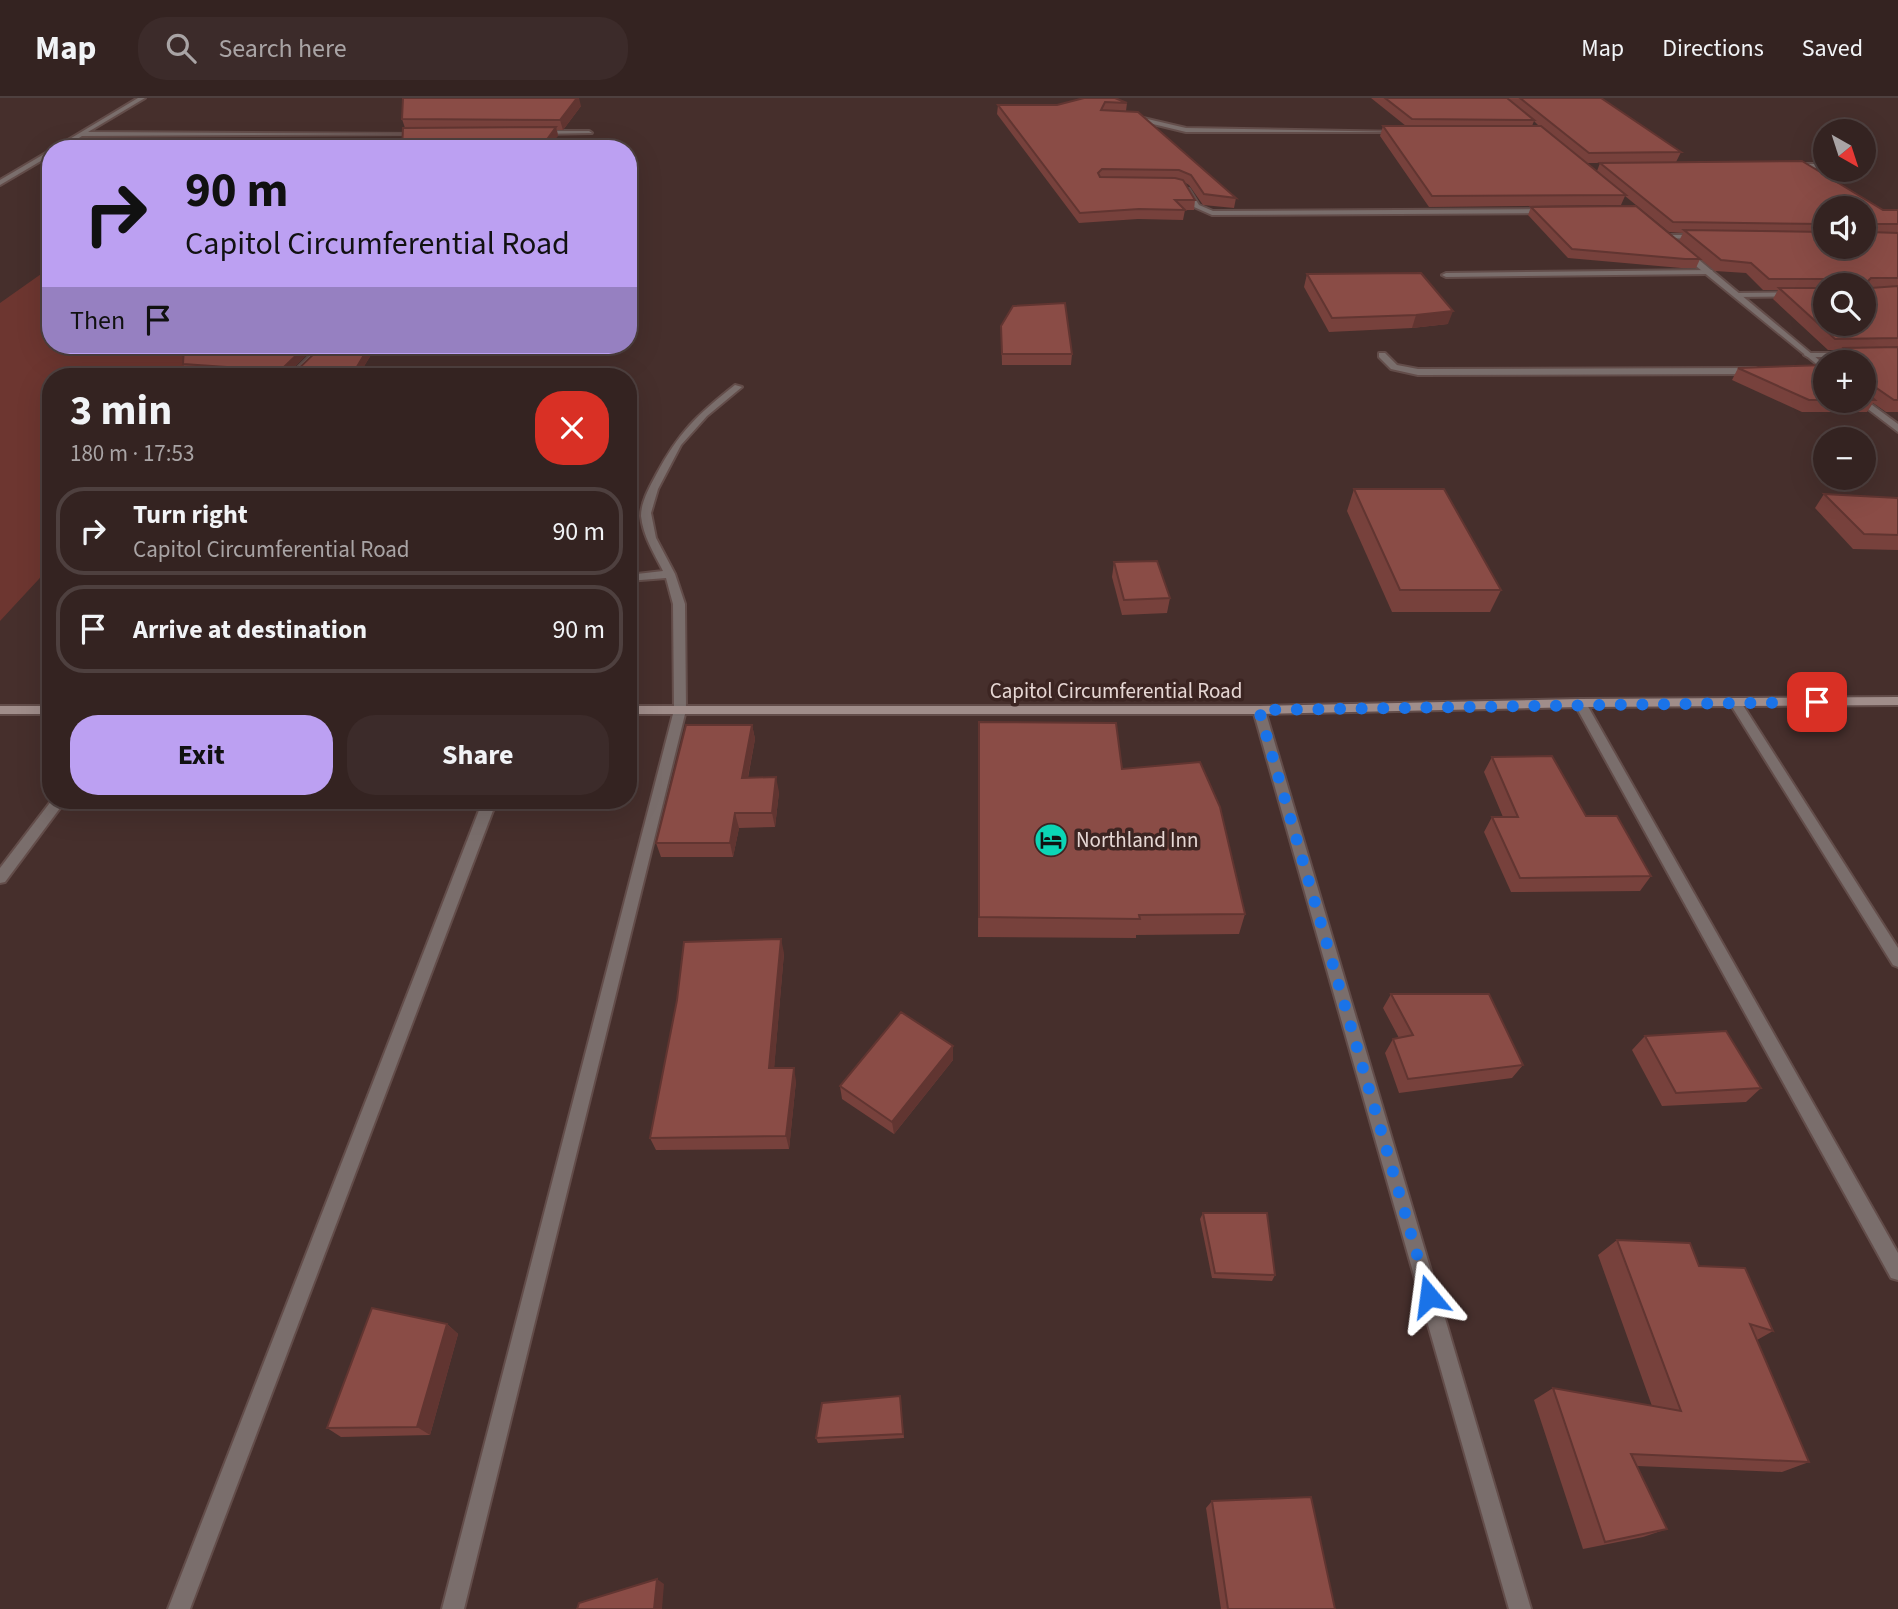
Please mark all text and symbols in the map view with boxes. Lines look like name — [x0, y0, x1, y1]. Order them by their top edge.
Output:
search box — [138, 17, 628, 80]
text: Map — [35, 25, 96, 72]
icon: search — [162, 29, 200, 67]
text: Search here — [218, 30, 347, 67]
text: Map — [1581, 31, 1624, 66]
text: Directions — [1662, 31, 1764, 66]
text: Saved — [1802, 31, 1863, 66]
north arrow — [1813, 119, 1876, 182]
map controls — [1813, 119, 1876, 490]
text: 90 m — [185, 156, 289, 226]
icon: right — [70, 168, 161, 259]
button: sound — [1813, 196, 1876, 259]
text: Capitol Circumferential Road — [185, 221, 570, 267]
button: search — [1813, 273, 1876, 336]
icon: arrive — [139, 301, 177, 339]
text: Then — [70, 302, 125, 339]
button: + — [1813, 350, 1876, 413]
text: 3 min — [70, 381, 172, 441]
button: close — [535, 391, 609, 465]
button: − — [1813, 427, 1876, 490]
text: 180 m · 17:53 — [70, 437, 194, 470]
text: Turn right — [133, 496, 248, 533]
icon: right — [74, 512, 112, 550]
text: 90 m — [552, 513, 605, 550]
text: Capitol Circumferential Road — [133, 533, 410, 566]
icon: arrive — [74, 610, 112, 648]
text: Arrive at destination — [133, 611, 367, 648]
text: 90 m — [552, 611, 605, 648]
pin — [1787, 672, 1847, 732]
street label: Capitol Circumferential Road — [990, 676, 1242, 706]
icon: arrive — [1798, 683, 1836, 721]
button: Exit — [70, 715, 333, 795]
button: Share — [347, 715, 609, 795]
hotel icon: Northland Inn — [1032, 821, 1070, 859]
place label: Northland Inn — [1076, 825, 1199, 855]
position arrow — [1392, 1259, 1466, 1333]

